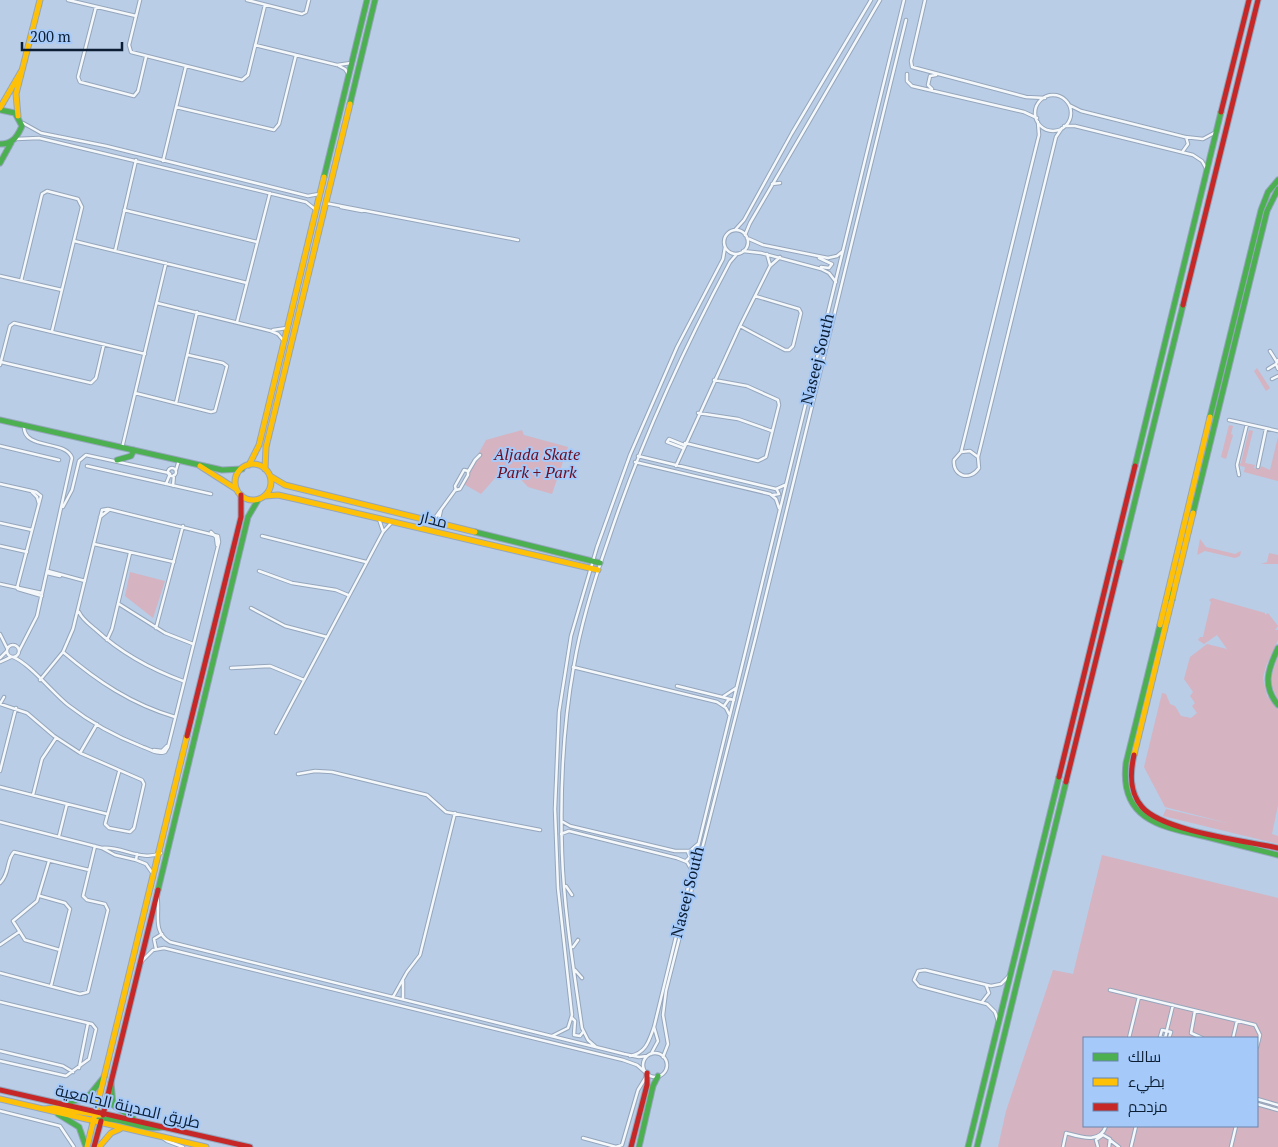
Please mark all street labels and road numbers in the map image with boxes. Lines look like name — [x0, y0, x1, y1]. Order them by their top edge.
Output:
street label: Naseej South — [795, 311, 839, 407]
street label: مدار — [417, 505, 450, 533]
street label: Naseej South — [665, 844, 709, 940]
street label: طريق المدينة الجامعية — [53, 1079, 203, 1133]

